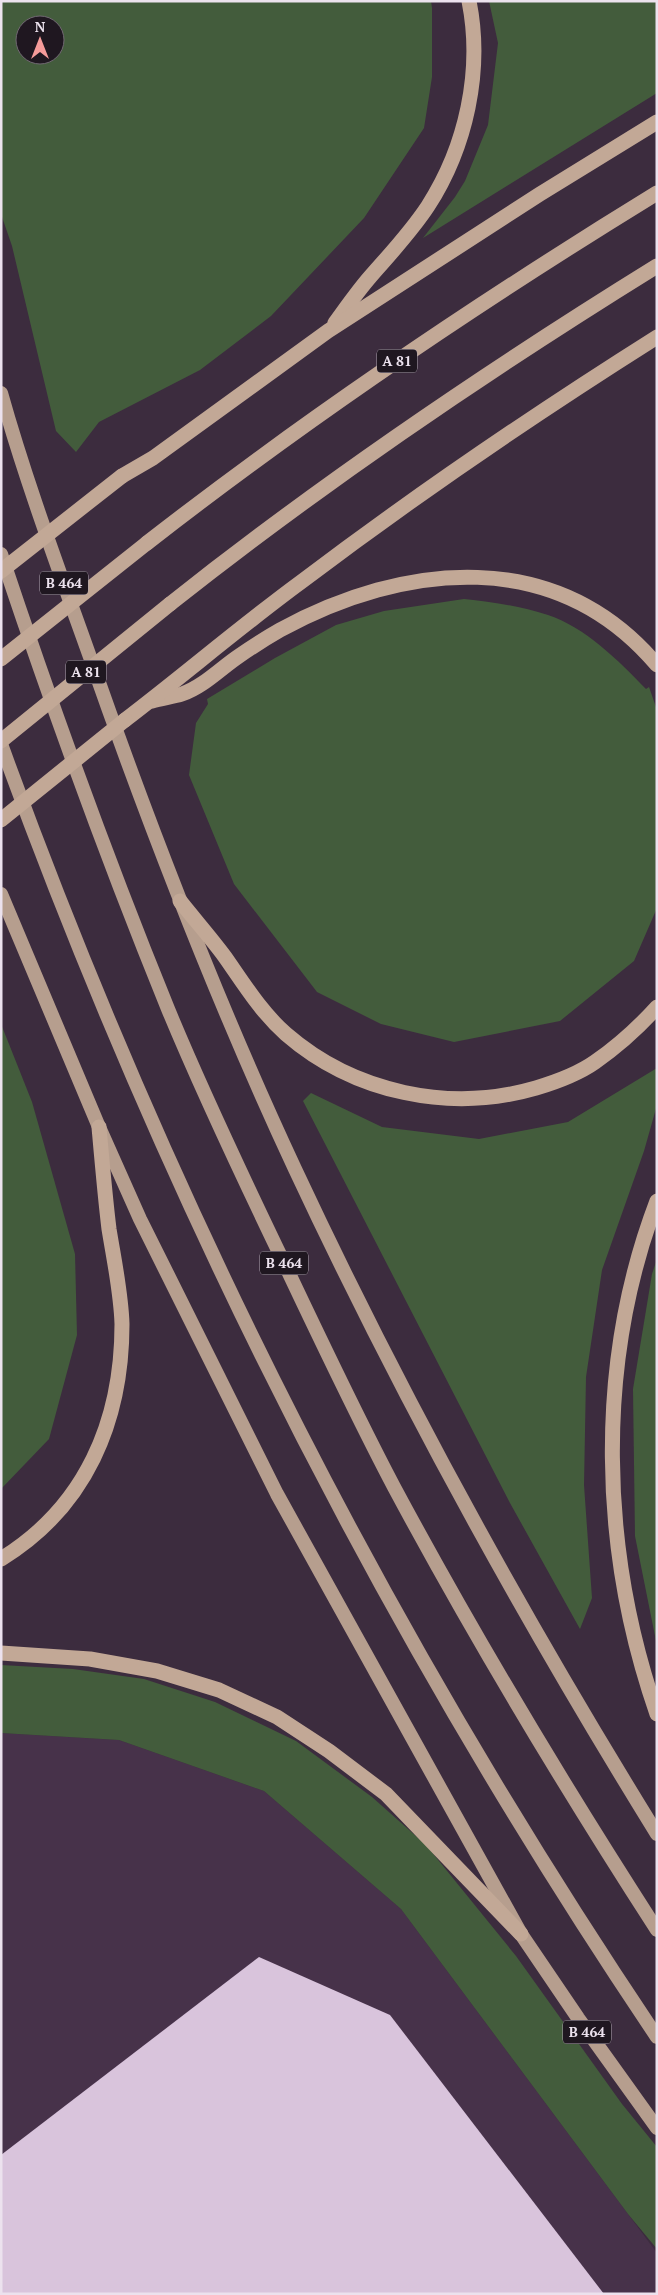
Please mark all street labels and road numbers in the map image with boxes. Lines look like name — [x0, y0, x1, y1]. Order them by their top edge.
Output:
road number: A 81 — [377, 350, 417, 372]
road number: B 464 — [40, 572, 88, 594]
road number: A 81 — [66, 660, 106, 684]
road number: B 464 — [260, 1252, 308, 1274]
road number: B 464 — [563, 2020, 611, 2044]

